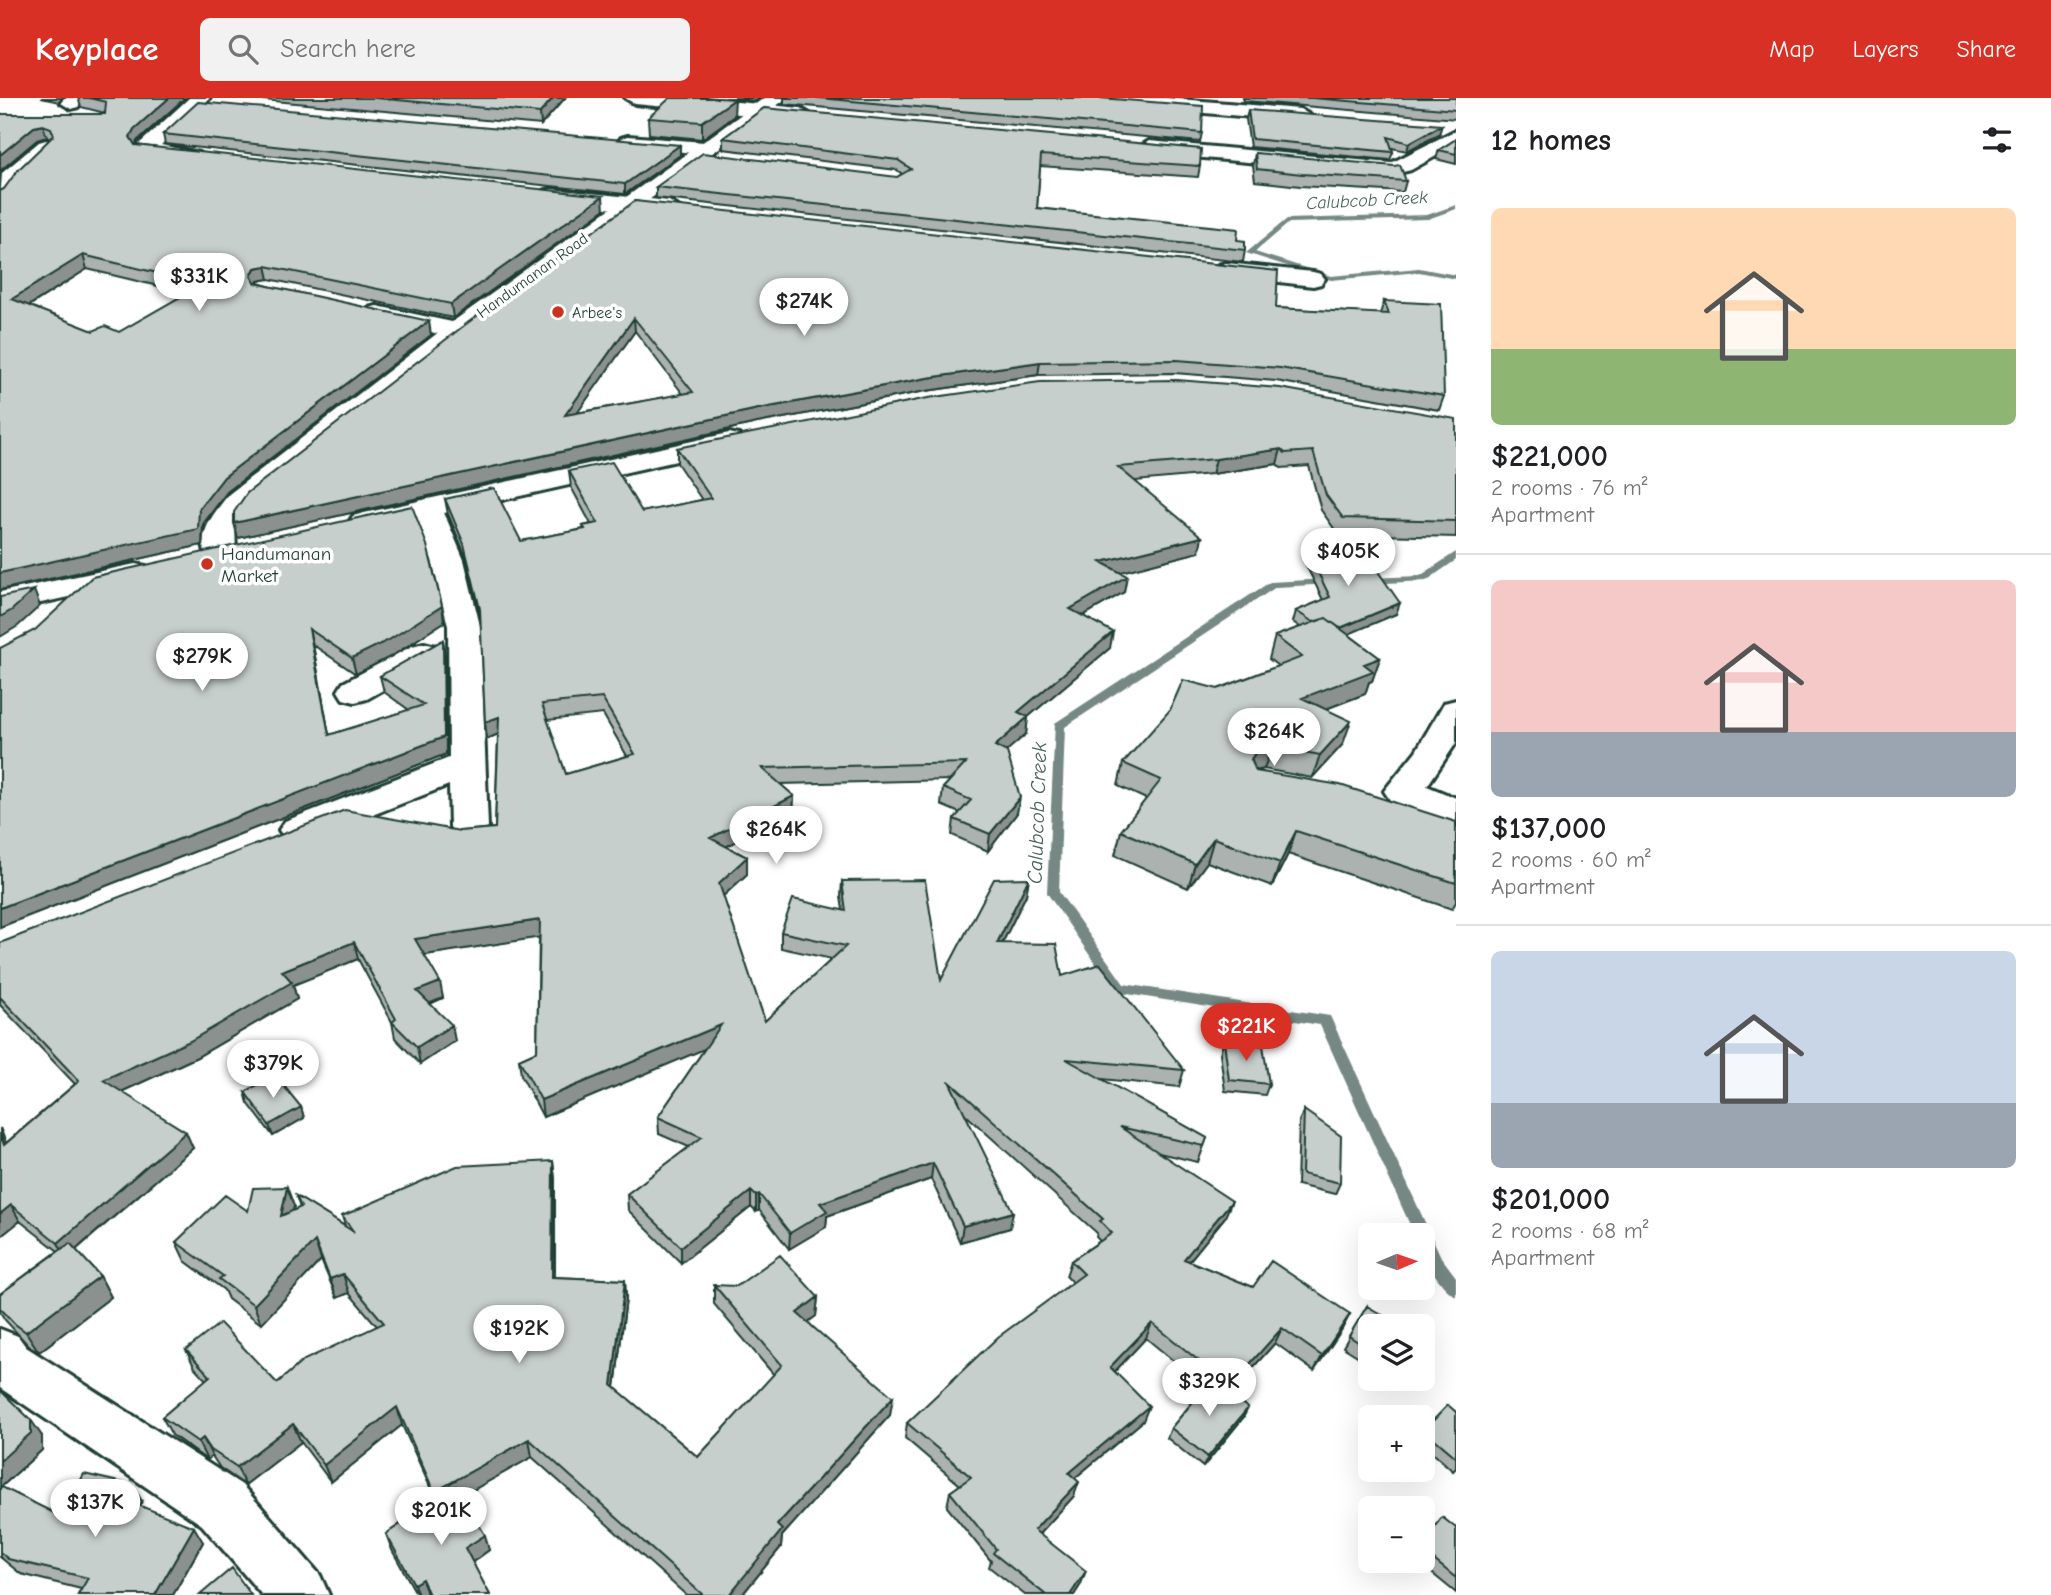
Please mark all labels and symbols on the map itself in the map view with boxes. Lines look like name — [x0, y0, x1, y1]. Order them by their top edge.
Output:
water label: Calubcob Creek — [1306, 187, 1429, 214]
street label: Handumanan Road — [474, 230, 592, 322]
pin: $331K — [150, 254, 248, 313]
pin: $274K — [755, 278, 853, 338]
marker: Arbee's — [550, 304, 566, 320]
place label: Arbee's — [572, 304, 622, 322]
pin: $405K — [1299, 528, 1397, 588]
place label: Handumanan Market — [221, 543, 331, 587]
marker: Handumanan Market — [199, 556, 215, 572]
pin: $279K — [153, 634, 251, 693]
pin: $264K — [1225, 708, 1323, 768]
water label: Calubcob Creek — [1023, 741, 1051, 884]
pin: $264K — [727, 806, 825, 866]
pin: $221K — [1197, 1004, 1295, 1063]
pin: $379K — [224, 1040, 322, 1100]
north arrow — [1358, 1223, 1435, 1300]
pin: $192K — [470, 1306, 568, 1365]
pin: $329K — [1160, 1358, 1258, 1418]
pin: $137K — [46, 1480, 144, 1539]
pin: $201K — [392, 1488, 490, 1547]

